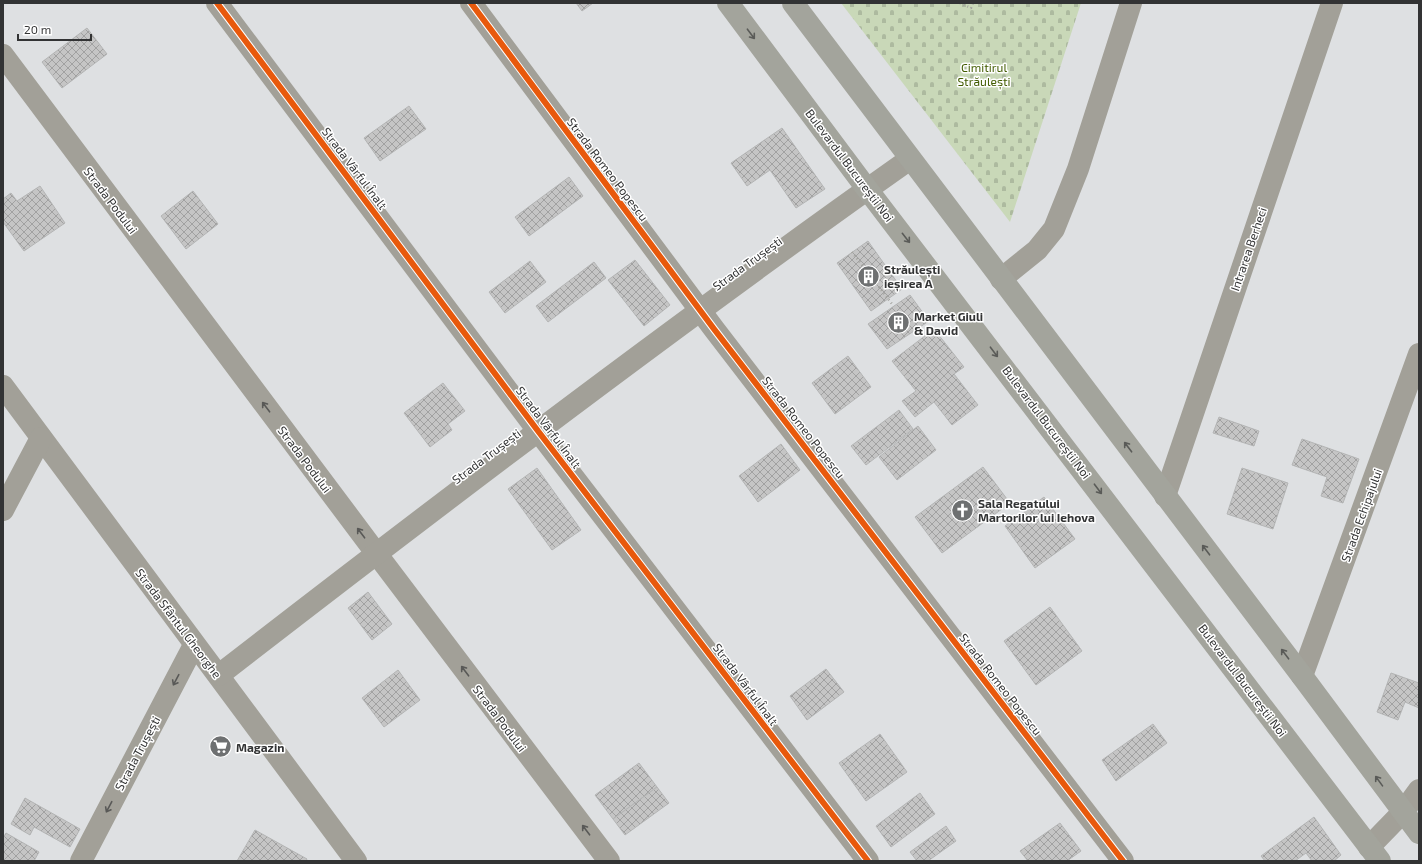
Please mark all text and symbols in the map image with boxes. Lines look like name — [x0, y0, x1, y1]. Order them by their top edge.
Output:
scale bar — [18, 16, 91, 42]
text: 20 m — [24, 22, 51, 36]
one-way arrow — [747, 28, 756, 39]
park label: Cimitirul Străulești — [957, 60, 1011, 90]
street label: Bulevardul Bucureștii Noi — [802, 106, 897, 225]
street label: Strada Romeo Popescu — [565, 115, 651, 223]
street label: Strada Vârful Înalt — [320, 124, 391, 212]
street label: Strada Podului — [81, 164, 141, 236]
street label: Intrarea Berheci — [1227, 205, 1269, 293]
street label: Strada Trușești — [710, 233, 786, 294]
one-way arrow — [901, 233, 910, 244]
place label: Străulești ieșirea A — [884, 262, 940, 292]
building icon: Străulești ieșirea A — [856, 263, 882, 289]
place label: Market Giuli & David — [914, 309, 983, 337]
building icon: Market Giuli & David — [885, 310, 911, 336]
one-way arrow — [989, 347, 998, 358]
street label: Bulevardul Bucureștii Noi — [999, 363, 1094, 482]
street label: Strada Romeo Popescu — [760, 373, 848, 481]
street label: Strada Vârful Înalt — [514, 383, 585, 471]
one-way arrow — [262, 402, 270, 413]
street label: Strada Podului — [275, 423, 335, 495]
street label: Strada Trușești — [449, 426, 524, 488]
one-way arrow — [1124, 441, 1132, 452]
street label: Strada Echipajului — [1338, 467, 1385, 564]
one-way arrow — [1093, 484, 1102, 495]
place label: Sala Regatului Martorilor lui Iehova — [978, 496, 1095, 524]
church icon: Sala Regatului Martorilor lui Iehova — [949, 497, 975, 523]
one-way arrow — [357, 528, 365, 539]
one-way arrow — [1202, 545, 1211, 556]
street label: Strada Sfântul Gheorghe — [133, 565, 225, 681]
street label: Bulevardul Bucureștii Noi — [1195, 621, 1290, 740]
street label: Strada Romeo Popescu — [957, 630, 1045, 738]
street label: Strada Vârful Înalt — [711, 640, 782, 728]
one-way arrow — [1281, 648, 1290, 659]
one-way arrow — [461, 665, 469, 676]
one-way arrow — [172, 674, 179, 686]
street label: Strada Podului — [470, 682, 530, 754]
street label: Strada Trușești — [112, 713, 164, 794]
supermarket icon: Magazin — [208, 734, 234, 760]
place label: Magazin — [236, 740, 284, 754]
one-way arrow — [1375, 775, 1384, 786]
one-way arrow — [105, 801, 112, 813]
one-way arrow — [581, 825, 590, 836]

